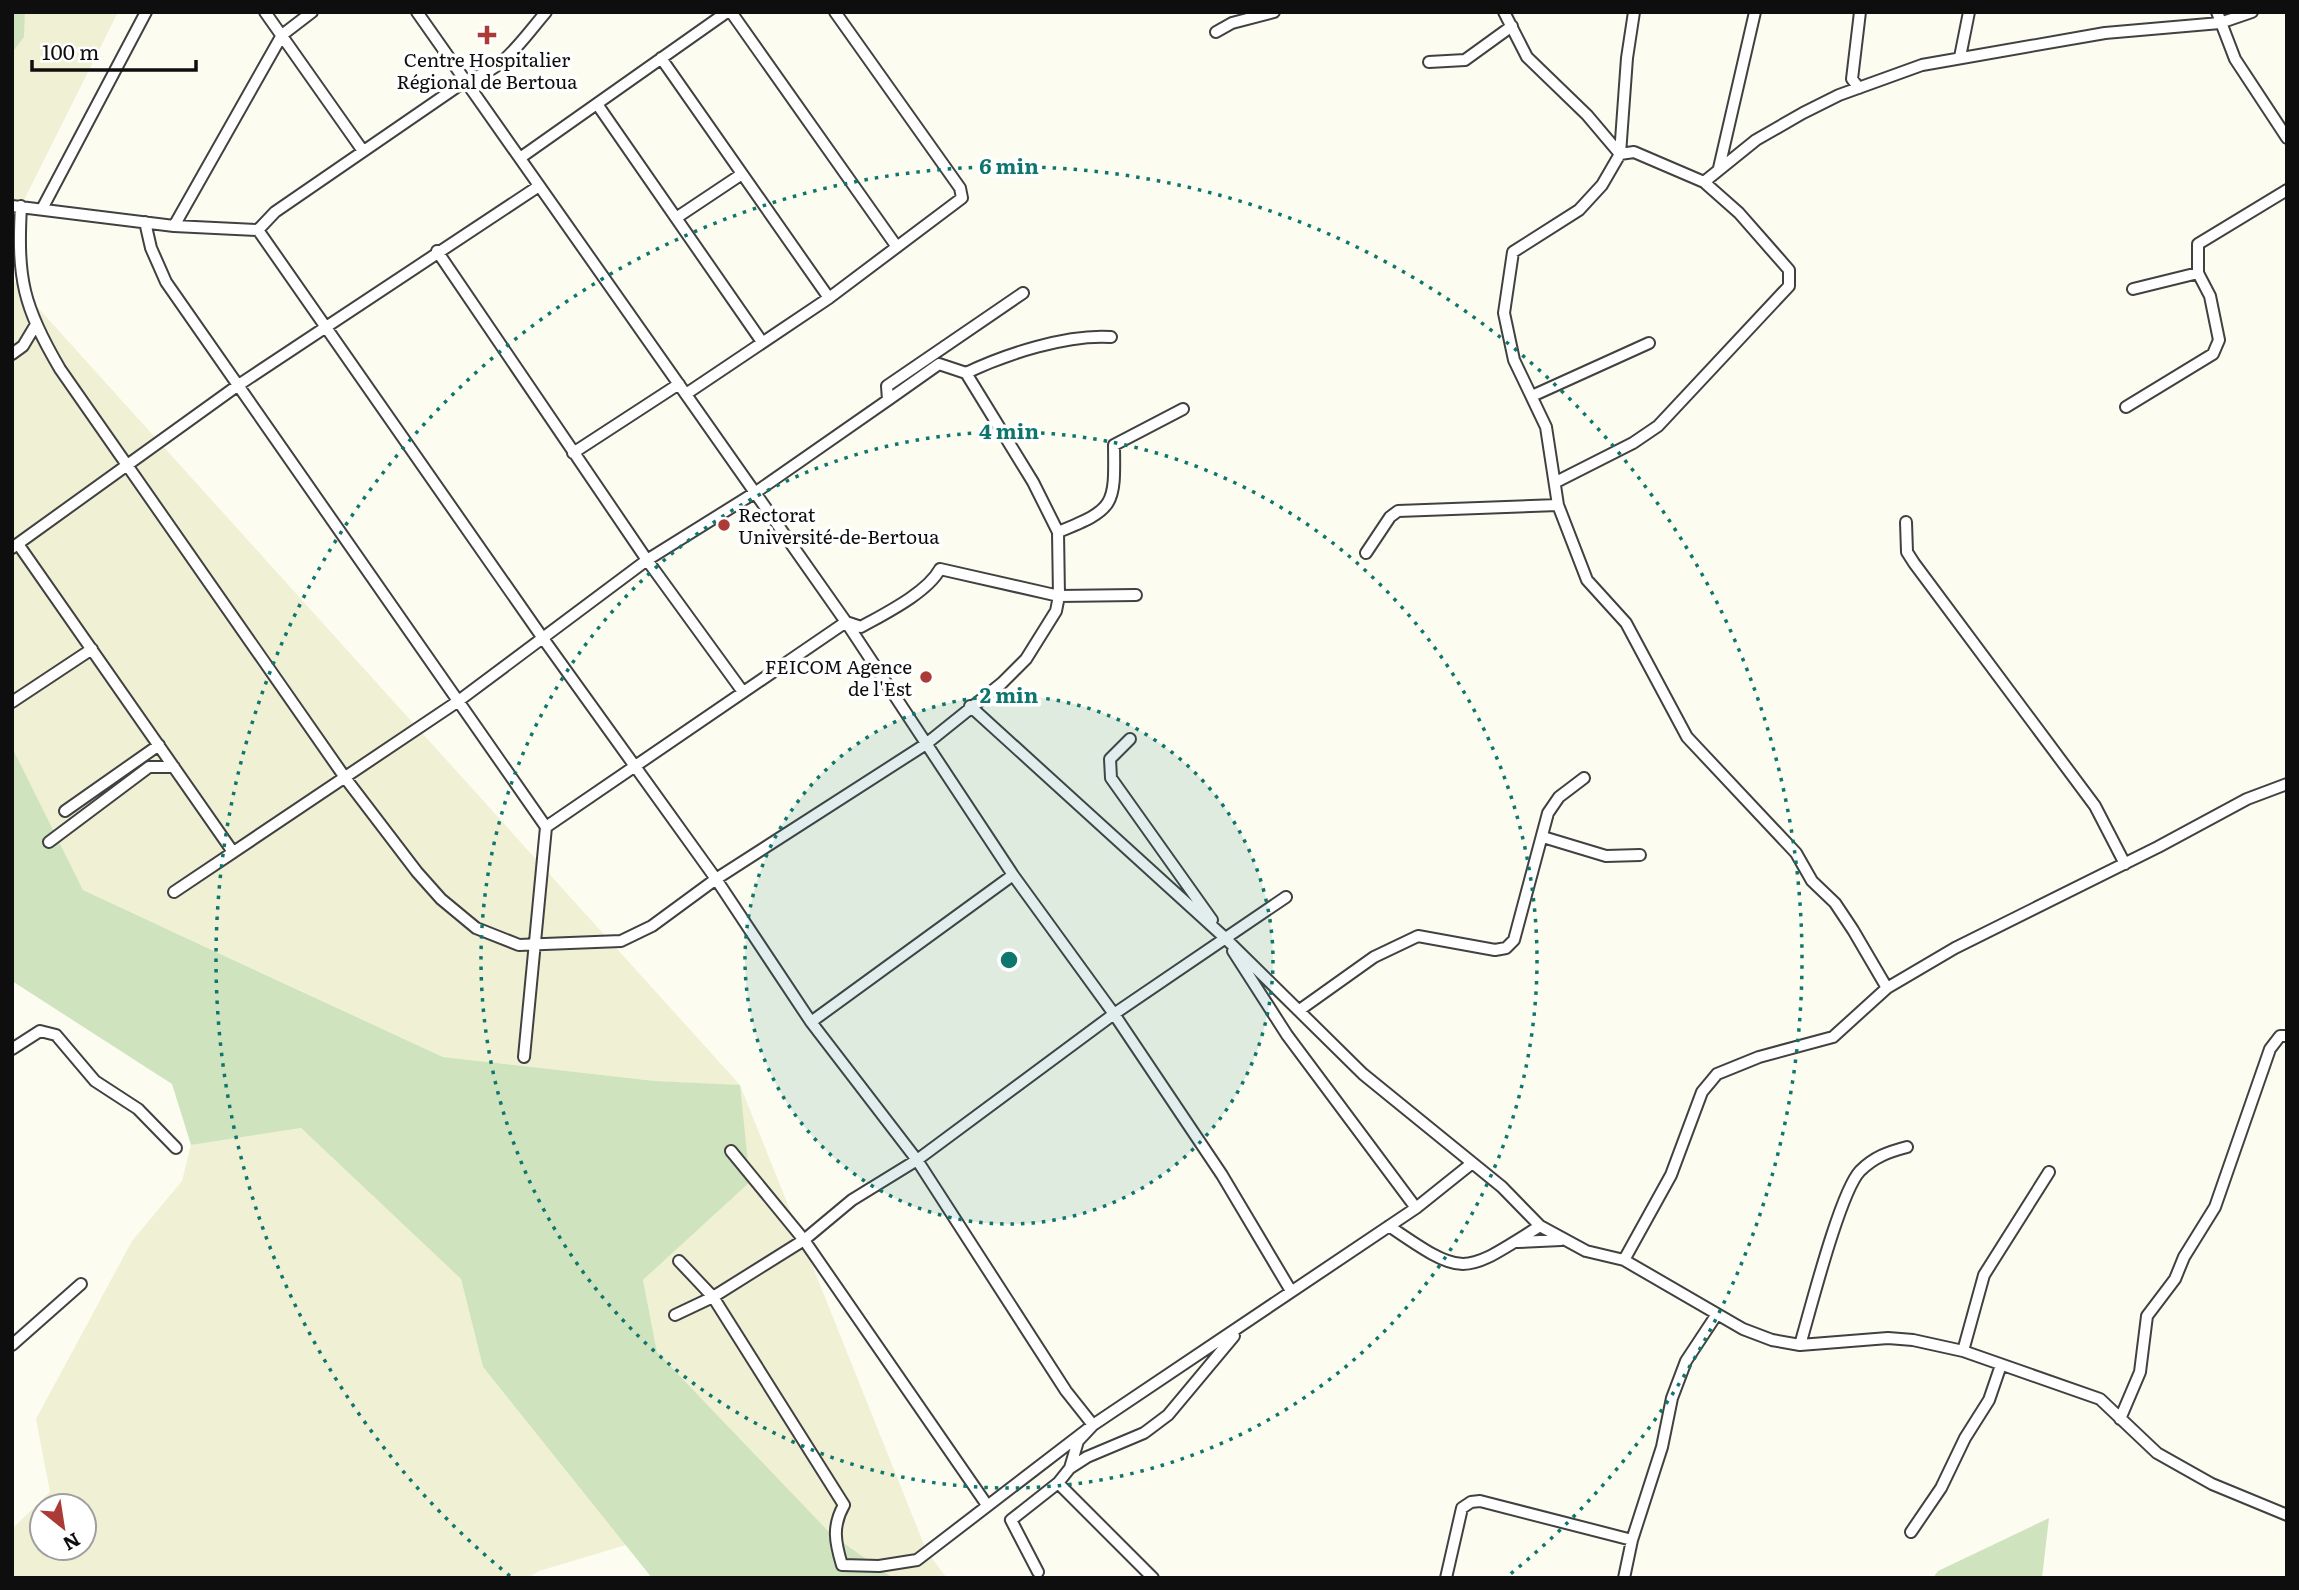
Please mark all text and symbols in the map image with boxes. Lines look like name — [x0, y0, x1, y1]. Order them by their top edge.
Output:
marker: Centre Hospitalier Régional de Bertoua — [477, 25, 497, 45]
scale bar — [32, 28, 196, 72]
text: 100 m — [42, 35, 99, 66]
place label: Centre Hospitalier Régional de Bertoua — [396, 45, 578, 95]
text: 6 min — [979, 149, 1039, 180]
text: 4 min — [979, 414, 1039, 445]
place label: Rectorat Université-de-Bertoua — [738, 500, 940, 550]
marker: Rectorat Université-de-Bertoua — [716, 517, 732, 533]
place label: FEICOM Agence de l'Est — [765, 652, 912, 702]
marker: FEICOM Agence de l'Est — [918, 669, 934, 685]
text: 2 min — [980, 678, 1039, 709]
centre of rings — [997, 948, 1021, 972]
north arrow — [28, 1492, 98, 1562]
text: N — [58, 1526, 86, 1559]

